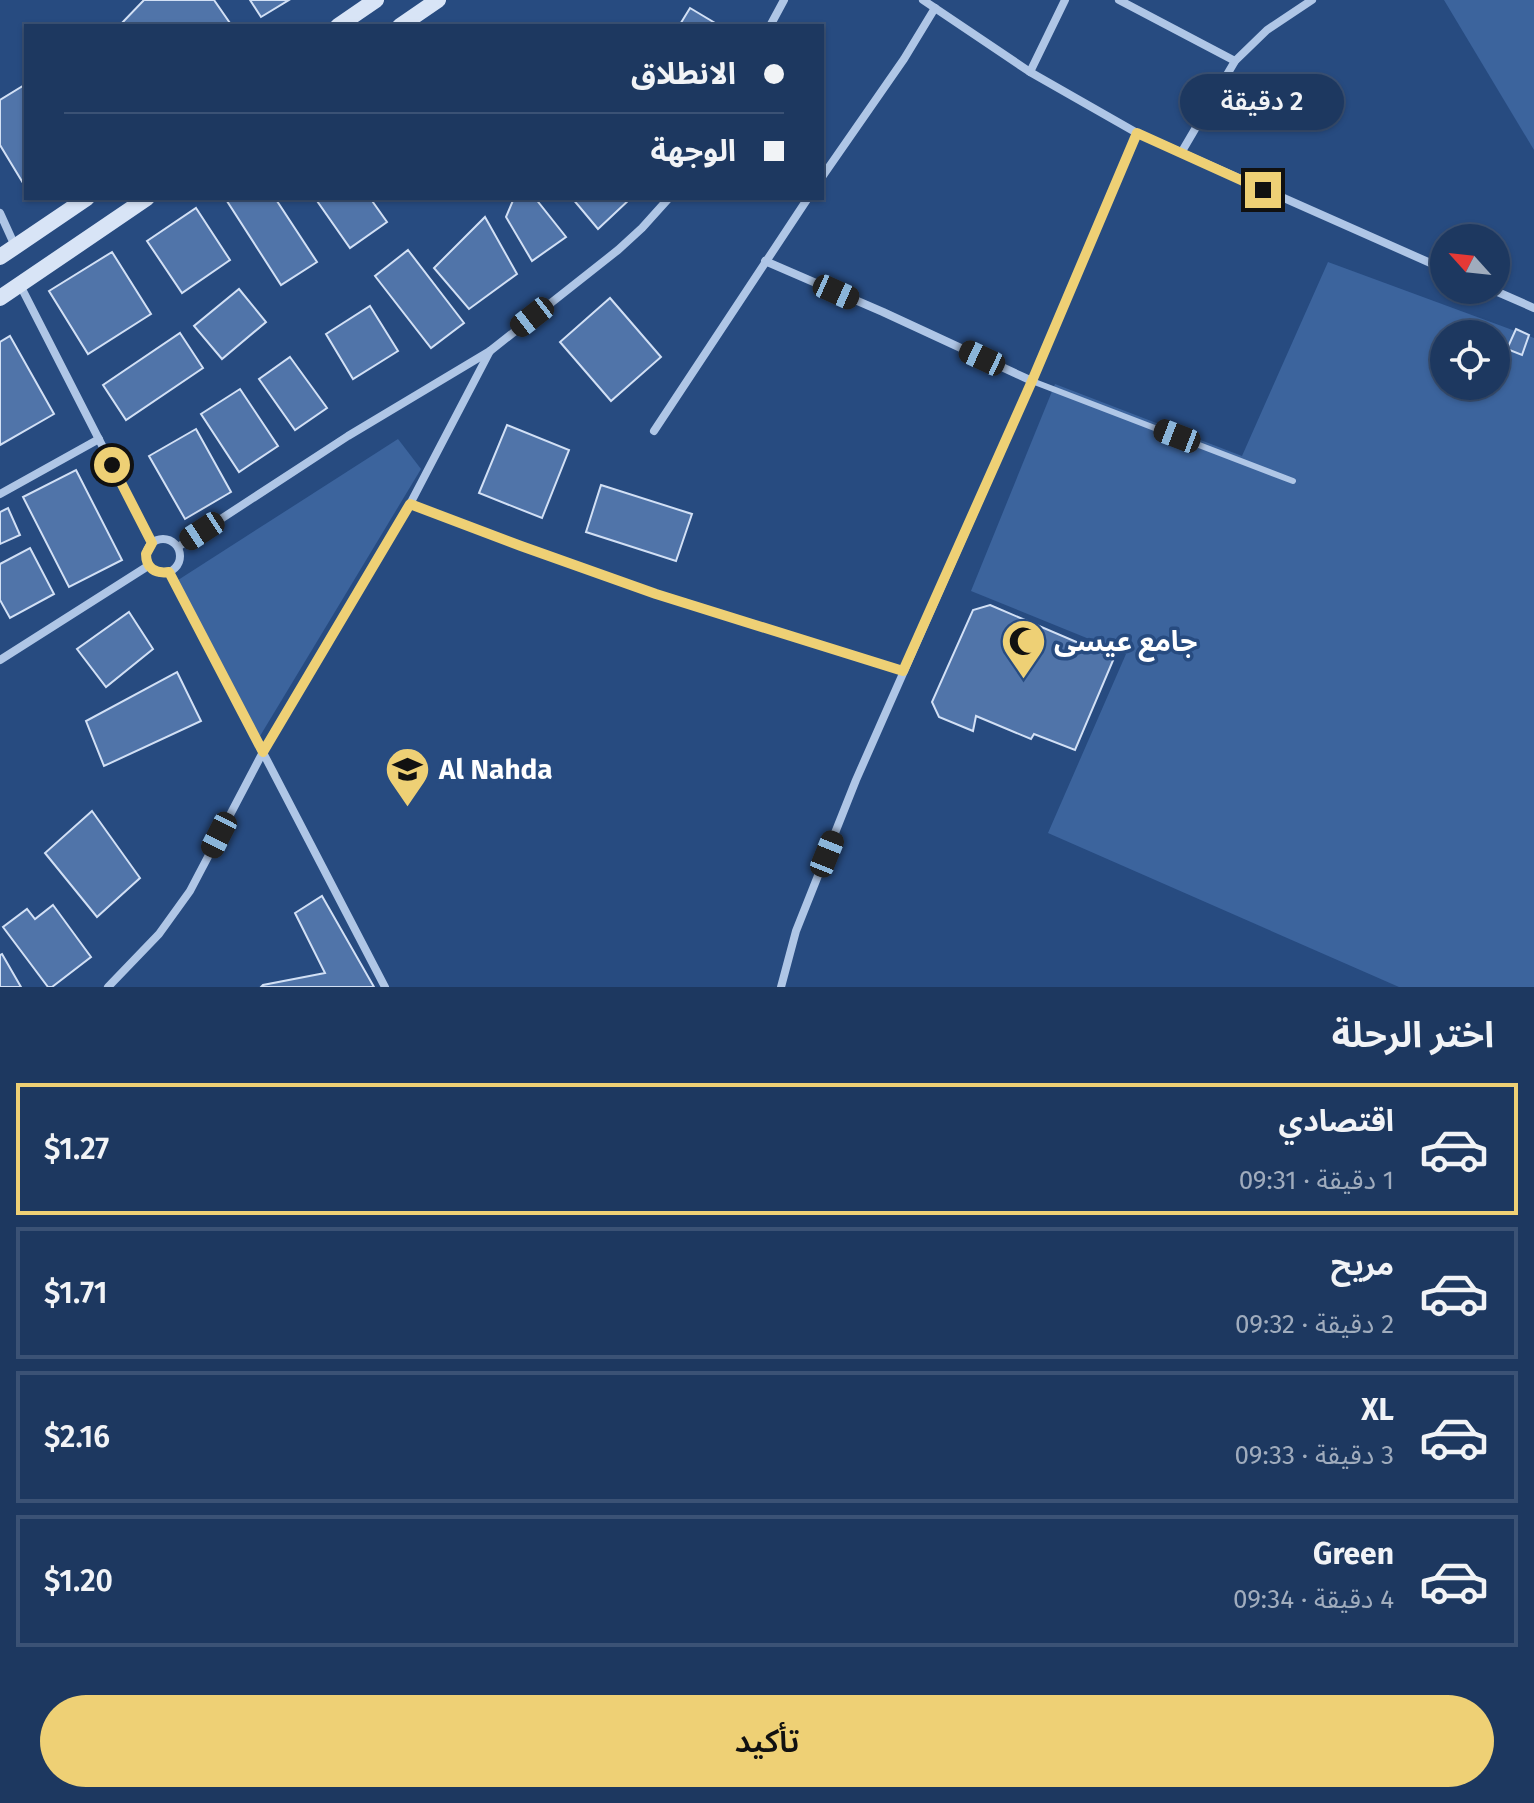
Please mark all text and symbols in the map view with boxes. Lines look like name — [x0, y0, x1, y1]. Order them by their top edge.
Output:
text: الانطلاق — [631, 56, 736, 92]
callout: 2 دقيقة — [1181, 74, 1345, 130]
text: 2 دقيقة — [1221, 86, 1303, 117]
text: الوجهة — [651, 133, 736, 169]
route end — [1245, 172, 1281, 208]
north arrow — [1430, 224, 1510, 304]
map controls — [1430, 224, 1510, 400]
car — [809, 271, 863, 313]
car — [506, 293, 558, 341]
button: locate — [1430, 320, 1510, 400]
car — [955, 337, 1009, 379]
car — [1150, 416, 1204, 456]
route start — [94, 447, 130, 483]
car — [175, 508, 229, 554]
mosque icon: جامع عيسى — [999, 617, 1047, 680]
place label: جامع عيسى — [1054, 625, 1197, 662]
school or university icon: Al Nahda — [384, 745, 432, 808]
place label: Al Nahda — [438, 753, 553, 786]
car — [197, 808, 241, 862]
car — [807, 827, 847, 881]
text: اختر الرحلة — [1332, 1013, 1494, 1057]
text: اقتصادي — [1279, 1103, 1394, 1139]
icon: car — [1418, 1113, 1490, 1185]
text: $1.27 — [44, 1131, 109, 1167]
text: 1 دقيقة · 09:31 — [1239, 1165, 1394, 1196]
text: مريح — [1331, 1247, 1394, 1283]
icon: car — [1418, 1257, 1490, 1329]
text: $1.71 — [44, 1275, 107, 1311]
text: 2 دقيقة · 09:32 — [1235, 1309, 1394, 1340]
text: XL — [1361, 1392, 1394, 1428]
icon: car — [1418, 1401, 1490, 1473]
text: $2.16 — [44, 1419, 110, 1455]
text: 3 دقيقة · 09:33 — [1235, 1440, 1394, 1471]
text: Green — [1313, 1536, 1394, 1572]
icon: car — [1418, 1545, 1490, 1617]
text: $1.20 — [44, 1563, 113, 1599]
text: 4 دقيقة · 09:34 — [1233, 1584, 1394, 1615]
button: تأكيد — [40, 1695, 1494, 1787]

